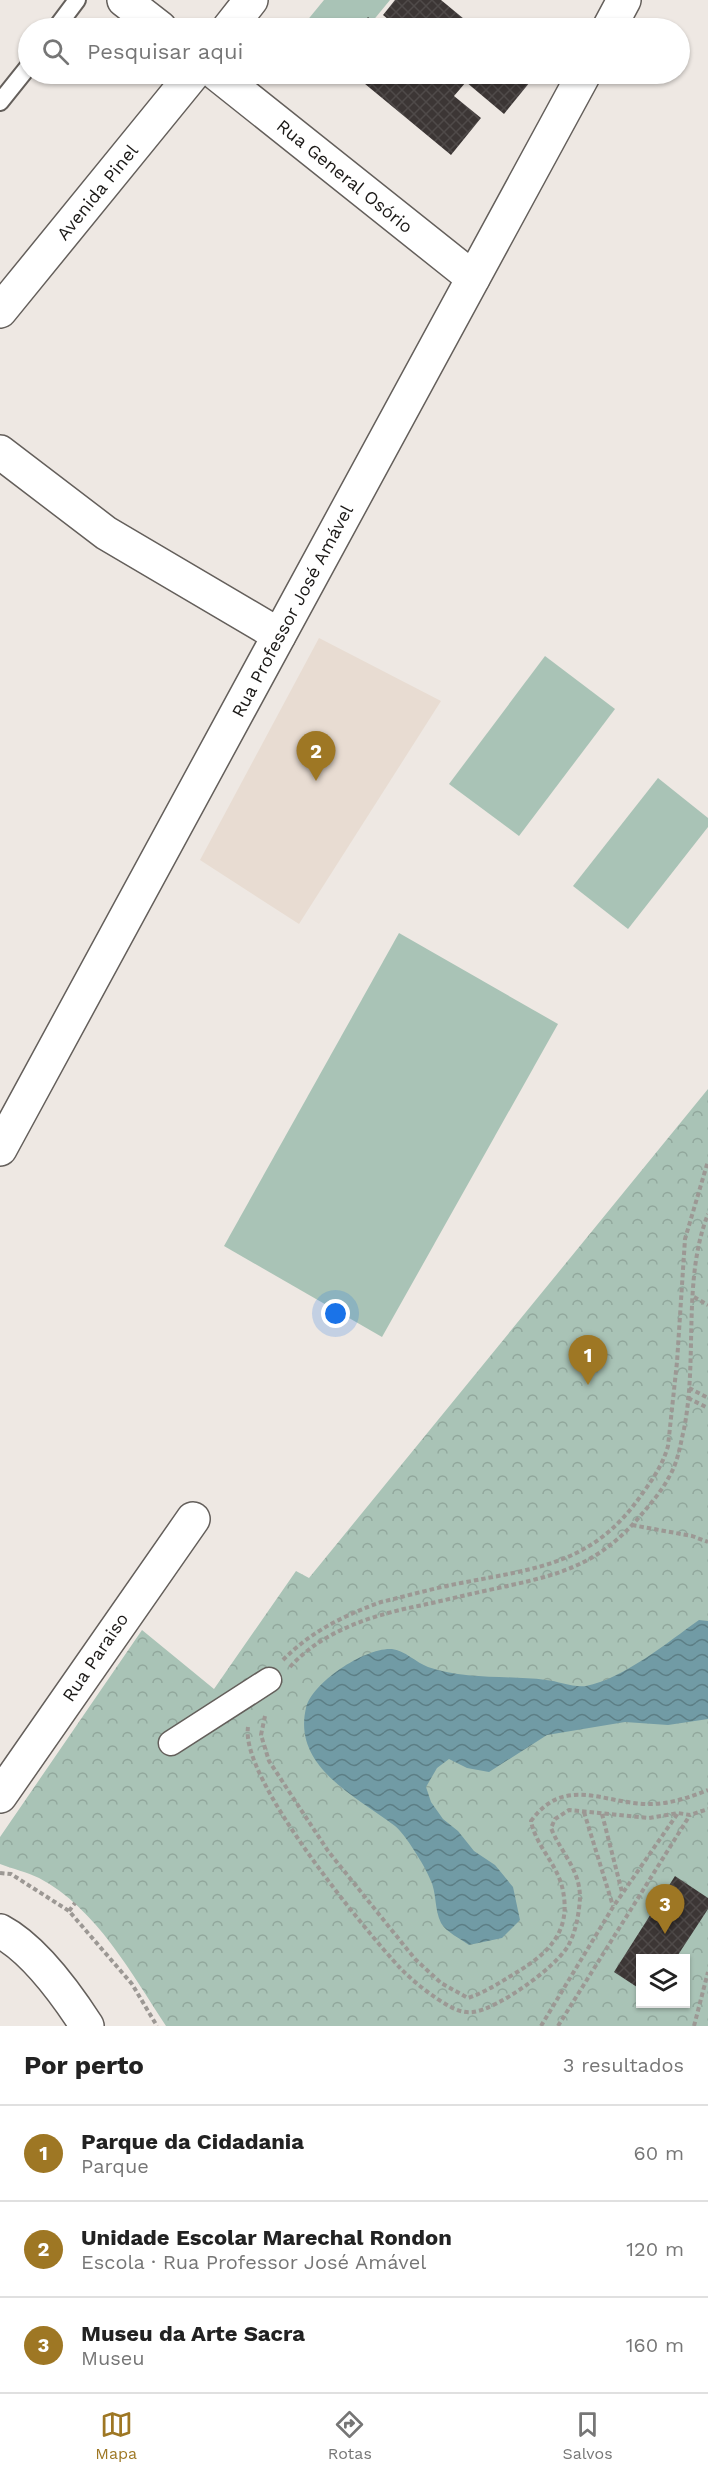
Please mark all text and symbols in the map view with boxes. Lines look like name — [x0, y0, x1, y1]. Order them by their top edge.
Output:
search box — [18, 18, 690, 84]
icon: search — [39, 35, 72, 68]
text: Pesquisar aqui — [87, 39, 243, 64]
street label: Rua General Osório — [273, 115, 417, 237]
street label: Avenida Pinel — [52, 140, 142, 244]
street label: Rua Professor José Amável — [227, 501, 357, 721]
pin: 2 — [296, 732, 336, 781]
your location — [321, 1299, 350, 1328]
pin: 1 — [568, 1336, 608, 1385]
street label: Rua Paraiso — [58, 1609, 132, 1705]
pin: 3 — [646, 1884, 684, 1934]
map controls — [636, 1954, 690, 2008]
button: layers — [636, 1954, 690, 2008]
text: Por perto — [24, 2050, 144, 2080]
text: 3 resultados — [563, 2053, 684, 2077]
text: Parque da Cidadania — [81, 2129, 304, 2154]
text: 1 — [39, 2141, 48, 2165]
text: 60 m — [634, 2141, 684, 2165]
text: Parque — [81, 2154, 149, 2178]
text: Unidade Escolar Marechal Rondon — [81, 2225, 452, 2250]
text: 2 — [38, 2237, 49, 2261]
text: 120 m — [626, 2237, 684, 2261]
text: Escola · Rua Professor José Amável — [81, 2250, 426, 2274]
text: Museu da Arte Sacra — [81, 2321, 305, 2346]
text: 3 — [38, 2333, 49, 2357]
text: 160 m — [626, 2333, 684, 2357]
text: Museu — [81, 2346, 145, 2370]
tab: Mapa — [95, 2408, 137, 2463]
tab: Rotas — [328, 2408, 372, 2463]
tab: Salvos — [563, 2408, 613, 2463]

